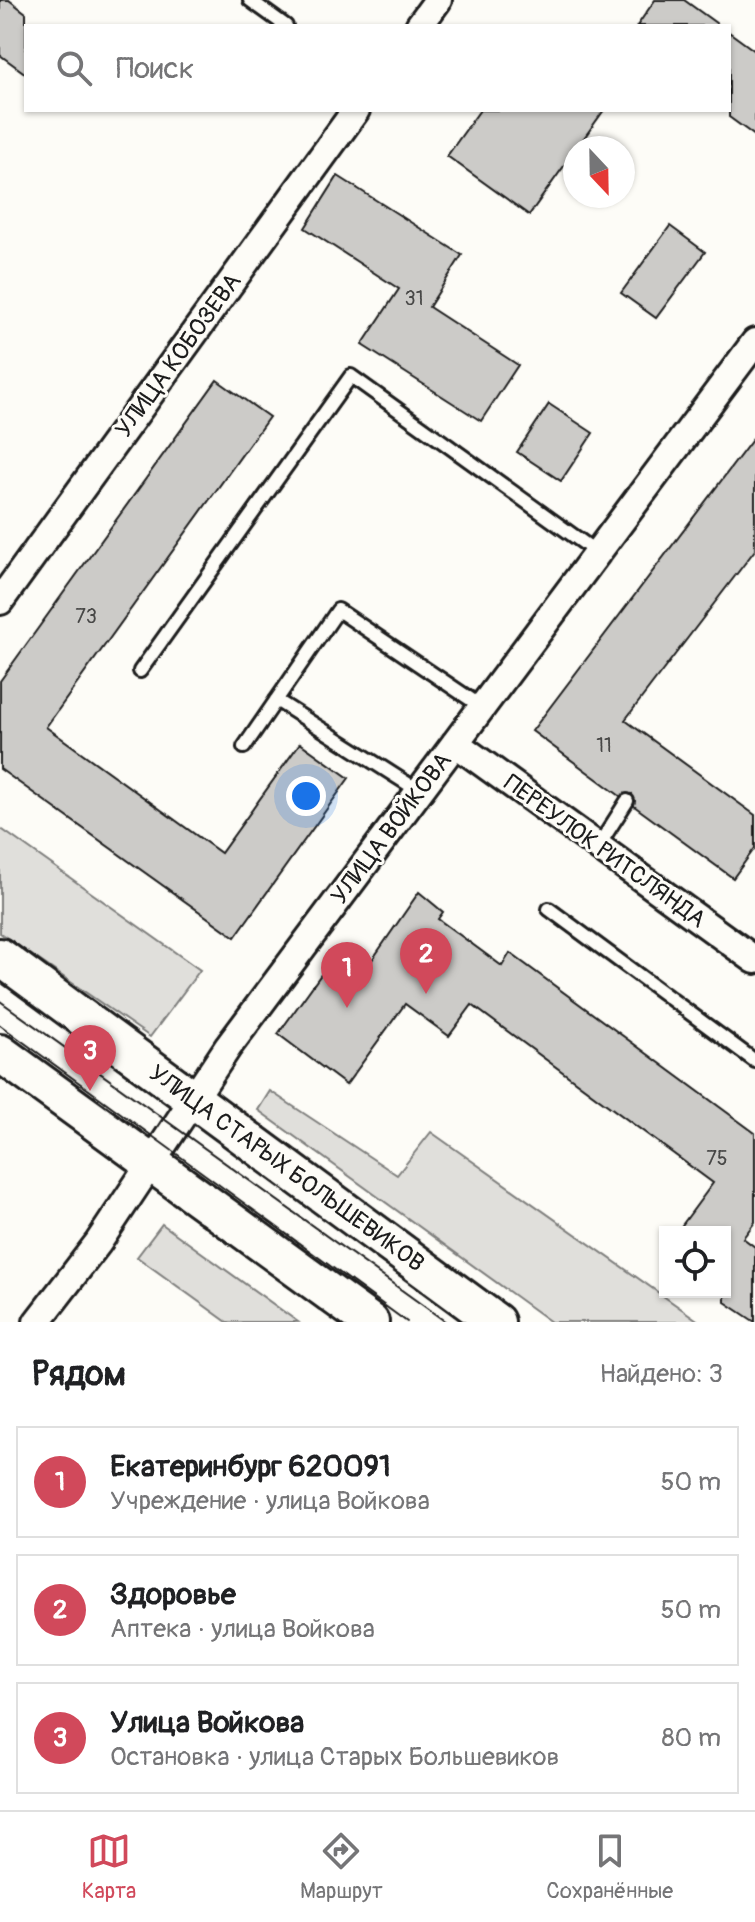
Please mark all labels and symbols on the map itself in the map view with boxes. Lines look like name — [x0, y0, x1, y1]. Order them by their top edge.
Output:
north arrow — [563, 136, 635, 208]
street label: УЛИЦА КОБОЗЕВА — [109, 268, 248, 443]
house number: 31 — [405, 286, 423, 311]
house number: 73 — [75, 604, 97, 629]
house number: 11 — [596, 733, 612, 758]
street label: УЛИЦА ВОЙКОВА — [325, 747, 458, 910]
street label: ПЕРЕУЛОК РИТСЛЯНДА — [498, 768, 711, 934]
your location — [286, 776, 326, 816]
pin: 2 — [400, 928, 452, 994]
pin: 1 — [321, 942, 373, 1008]
pin: 3 — [64, 1025, 116, 1091]
street label: УЛИЦА СТАРЫХ БОЛЬШЕВИКОВ — [143, 1059, 430, 1278]
house number: 75 — [706, 1146, 728, 1171]

